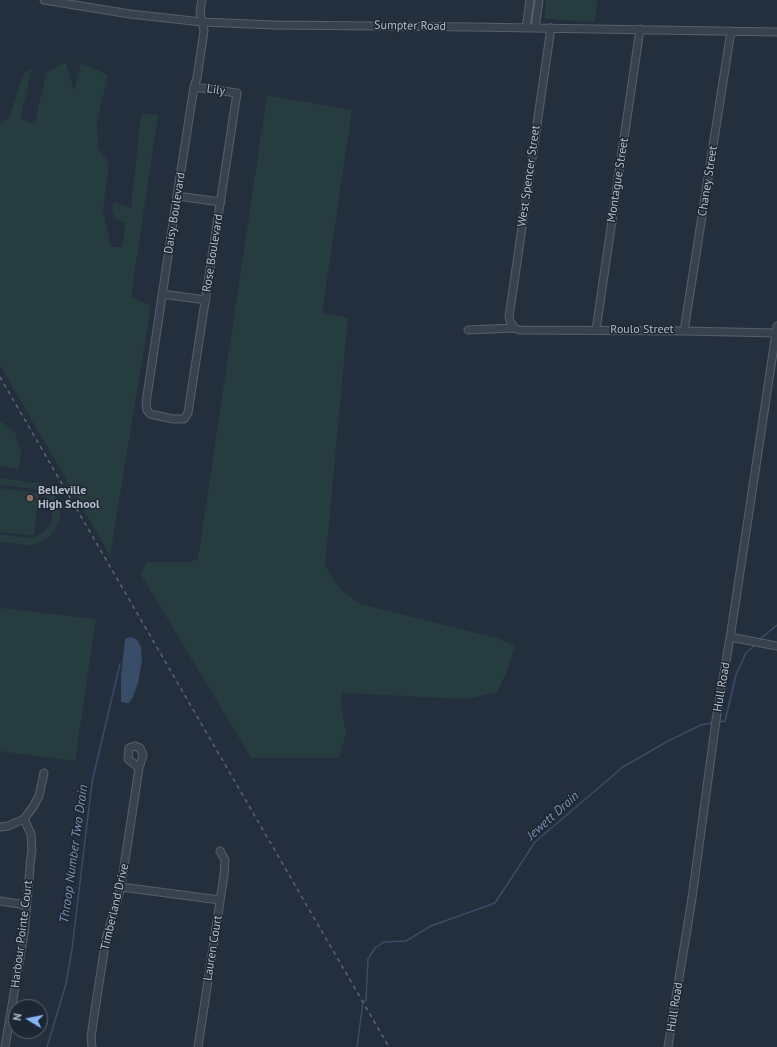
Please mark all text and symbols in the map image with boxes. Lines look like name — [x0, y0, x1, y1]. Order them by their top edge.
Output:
street label: Sumpter Road — [374, 18, 446, 34]
street label: Lily — [206, 81, 226, 99]
street label: West Spencer Street — [515, 124, 543, 228]
street label: Montague Street — [604, 137, 632, 223]
street label: Chaney Street — [695, 145, 721, 217]
street label: Daisy Boulevard — [161, 171, 189, 255]
street label: Rose Boulevard — [200, 213, 226, 293]
street label: Roulo Street — [610, 323, 674, 337]
place label: Belleville High School — [38, 484, 100, 512]
marker: Belleville High School — [25, 493, 35, 503]
street label: Hull Road — [711, 661, 733, 713]
water label: Throop Number Two Drain — [57, 784, 91, 924]
water label: Jewett Drain — [524, 788, 582, 844]
street label: Timberland Drive — [98, 862, 132, 952]
street label: Harbour Pointe Court — [8, 879, 36, 989]
street label: Lauren Court — [201, 914, 225, 982]
street label: Hull Road — [664, 981, 686, 1033]
north arrow — [8, 999, 48, 1039]
text: N — [10, 1012, 25, 1022]

